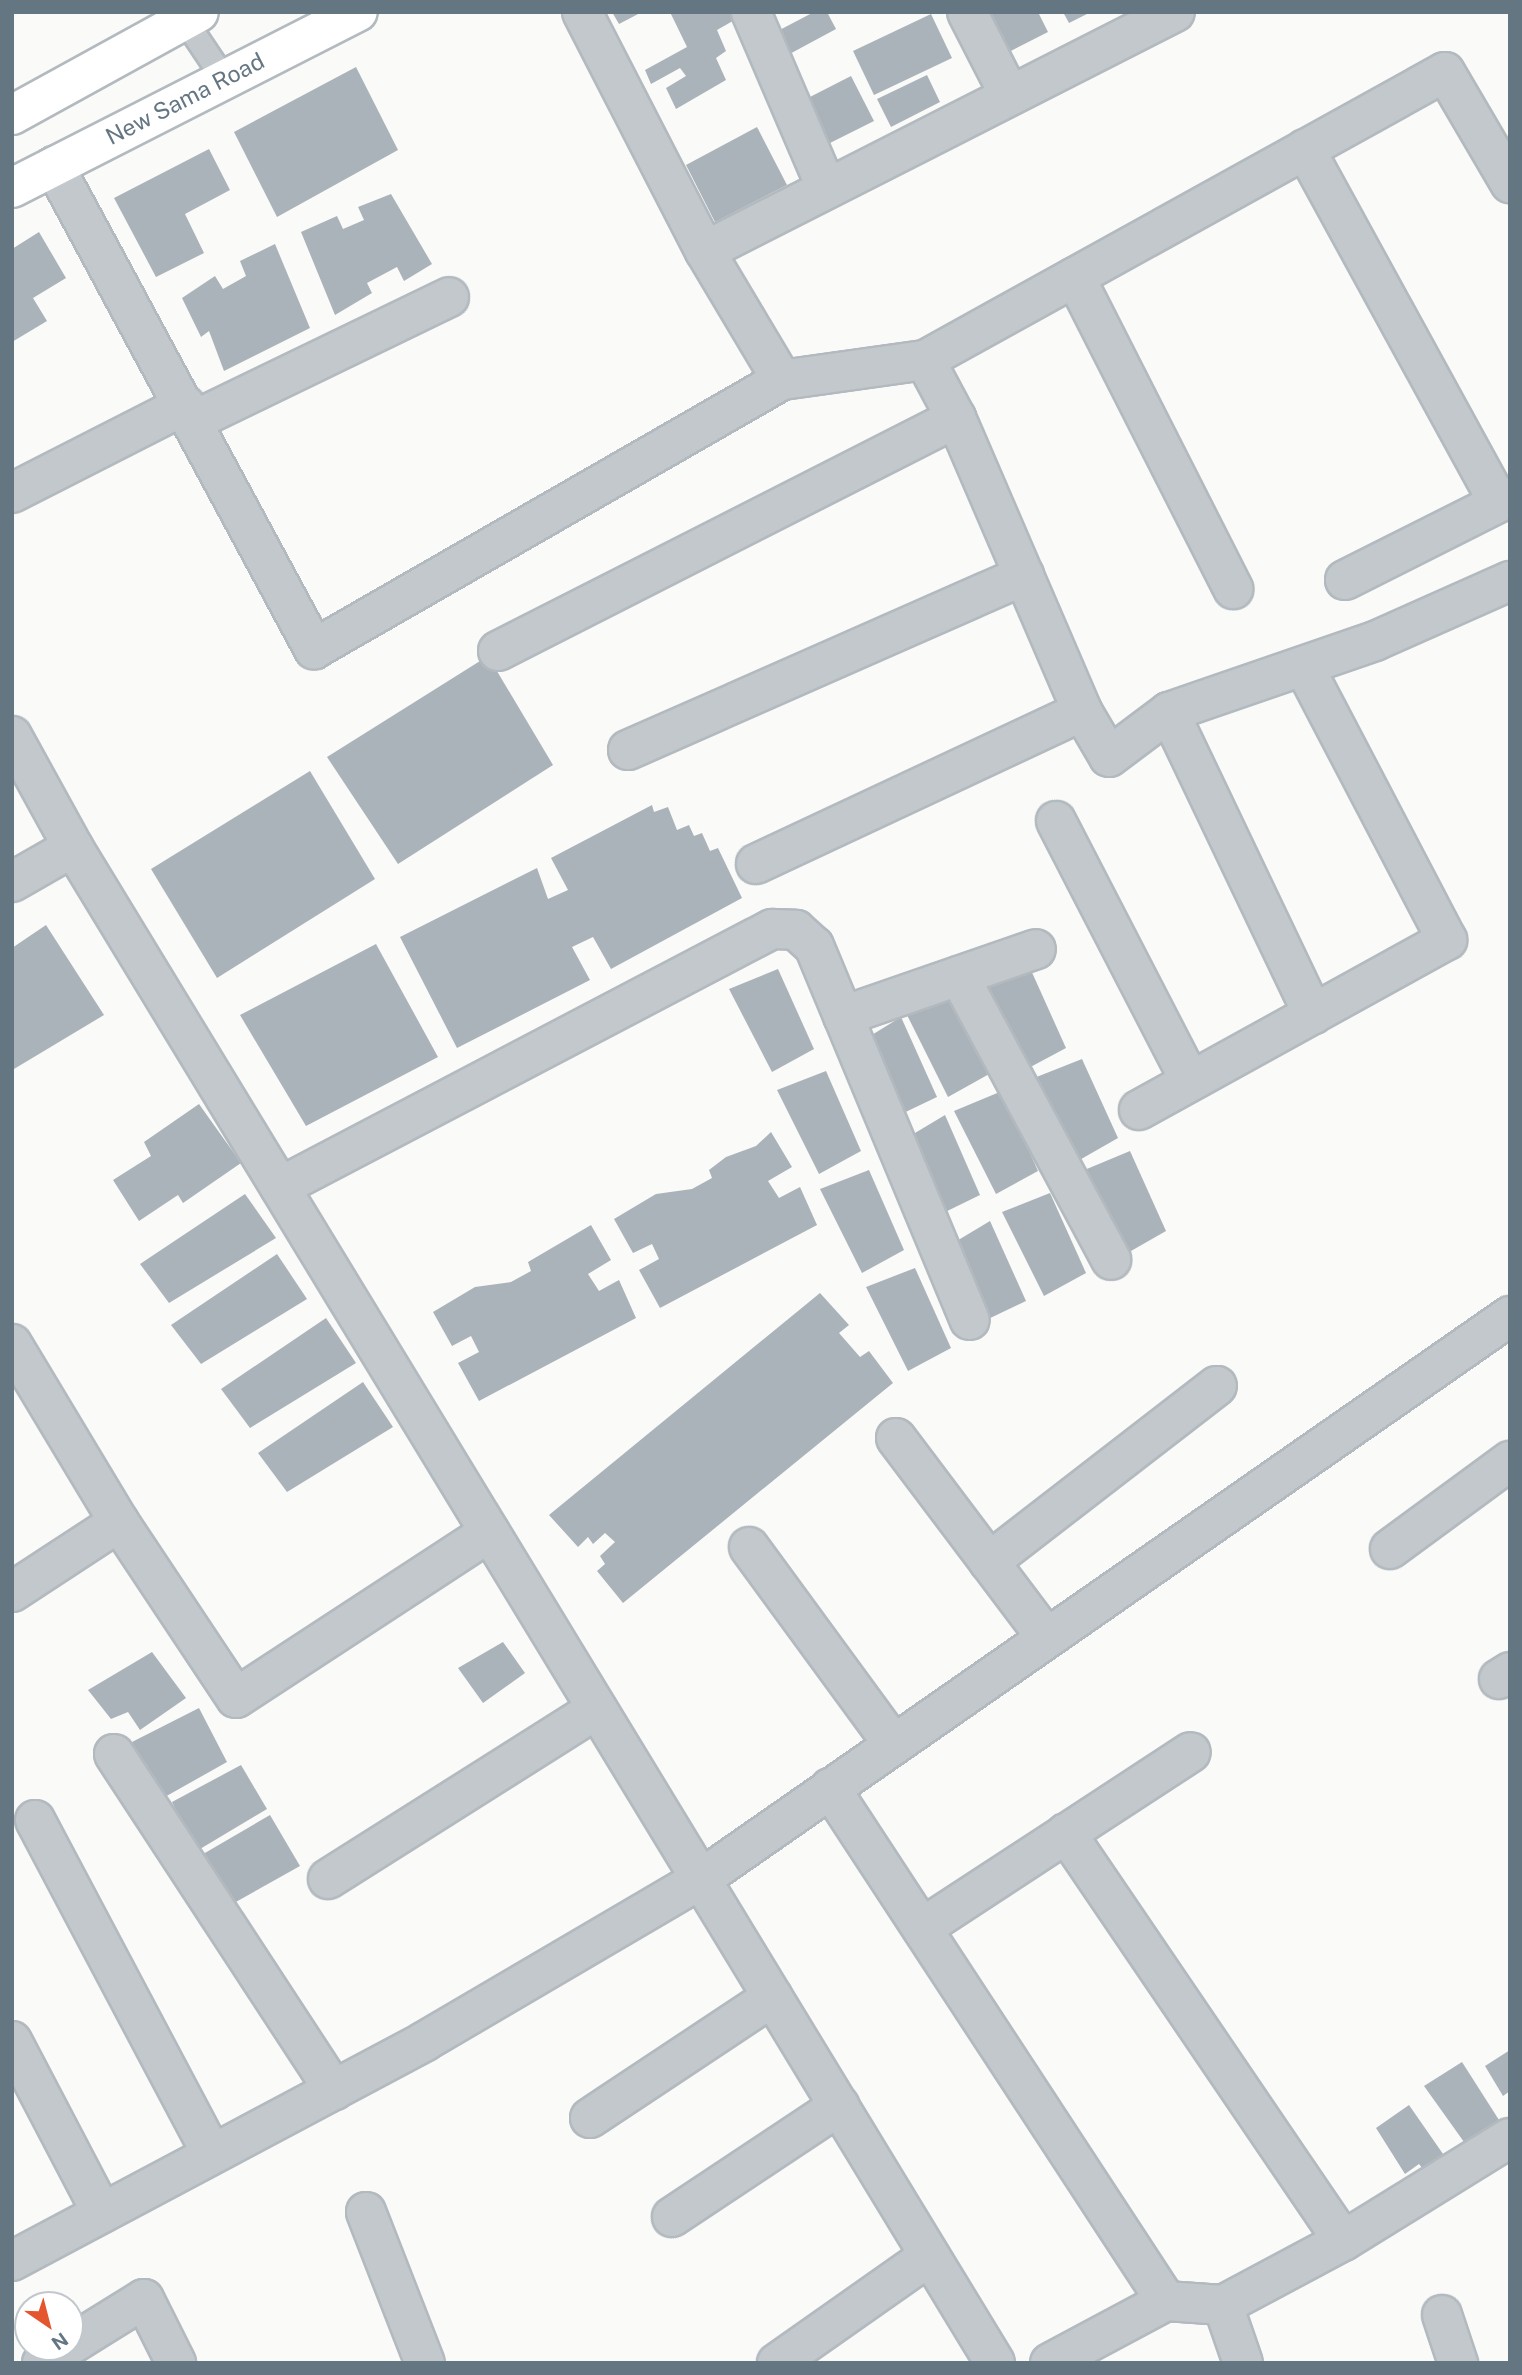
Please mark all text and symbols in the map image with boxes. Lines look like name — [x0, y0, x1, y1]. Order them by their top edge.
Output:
street label: New Sama Road — [101, 47, 269, 151]
north arrow — [14, 2291, 84, 2361]
text: N — [48, 2328, 72, 2355]

